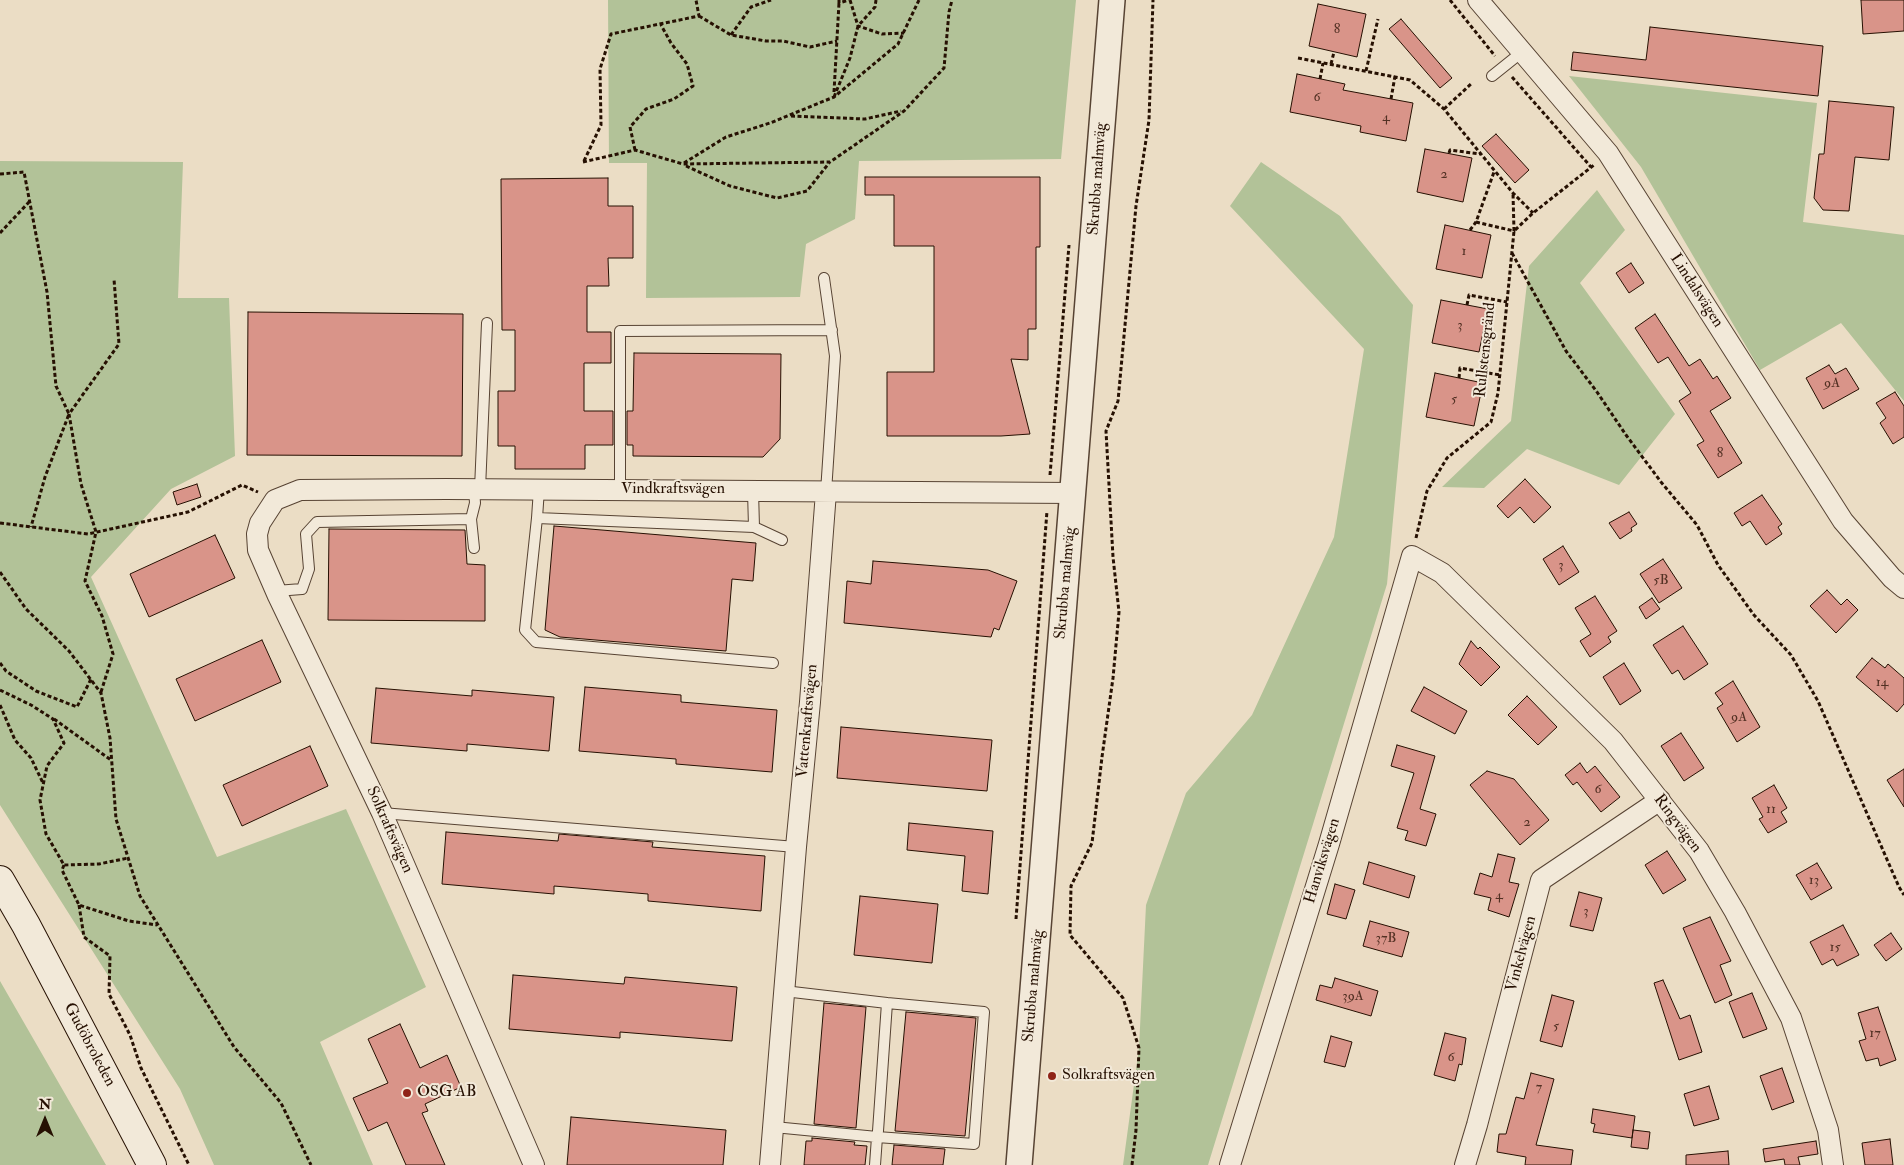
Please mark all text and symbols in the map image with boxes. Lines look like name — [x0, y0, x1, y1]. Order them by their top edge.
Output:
house number: 8 — [1334, 22, 1340, 38]
house number: 6 — [1313, 90, 1321, 106]
house number: 4 — [1382, 110, 1390, 126]
street label: Skrubba malmväg — [1084, 122, 1112, 236]
house number: 2 — [1440, 167, 1448, 183]
house number: 1 — [1462, 244, 1466, 260]
street label: Lindalsvägen — [1665, 250, 1727, 332]
street label: Rullstensgränd — [1471, 302, 1501, 398]
house number: 3 — [1457, 318, 1463, 334]
house number: 9A — [1824, 376, 1840, 392]
house number: 5 — [1451, 392, 1457, 408]
house number: 8 — [1717, 446, 1723, 462]
street label: Vindkraftsvägen — [621, 480, 725, 500]
street label: Skrubba malmväg — [1052, 526, 1080, 640]
house number: 3 — [1558, 558, 1564, 574]
house number: 5B — [1653, 573, 1669, 589]
street label: Vattenkraftsvägen — [793, 663, 823, 779]
house number: 14 — [1876, 675, 1888, 691]
house number: 9A — [1731, 710, 1747, 726]
house number: 6 — [1594, 782, 1602, 798]
street label: Solkraftsvägen — [361, 784, 417, 876]
street label: Ringvägen — [1649, 791, 1705, 857]
house number: 11 — [1766, 802, 1776, 818]
house number: 2 — [1523, 815, 1531, 831]
street label: Hanviksvägen — [1301, 816, 1345, 906]
house number: 13 — [1809, 873, 1819, 889]
house number: 4 — [1495, 888, 1503, 904]
house number: 3 — [1583, 904, 1589, 920]
street label: Vinkelvägen — [1503, 914, 1541, 994]
street label: Skrubba malmväg — [1020, 929, 1048, 1043]
house number: 37B — [1376, 931, 1396, 947]
house number: 15 — [1829, 940, 1841, 956]
house number: 39A — [1342, 989, 1364, 1005]
street label: Gudöbroleden — [59, 1000, 119, 1090]
house number: 5 — [1553, 1019, 1559, 1035]
house number: 17 — [1869, 1026, 1881, 1042]
house number: 6 — [1447, 1050, 1455, 1066]
place label: Solkraftsvägen — [1062, 1066, 1155, 1086]
marker: Solkraftsvägen — [1046, 1070, 1058, 1082]
house number: 7 — [1536, 1080, 1542, 1096]
place label: OSG AB — [417, 1083, 476, 1103]
marker: OSG AB — [401, 1087, 413, 1099]
north arrow — [20, 1095, 70, 1145]
text: N — [39, 1096, 51, 1113]

